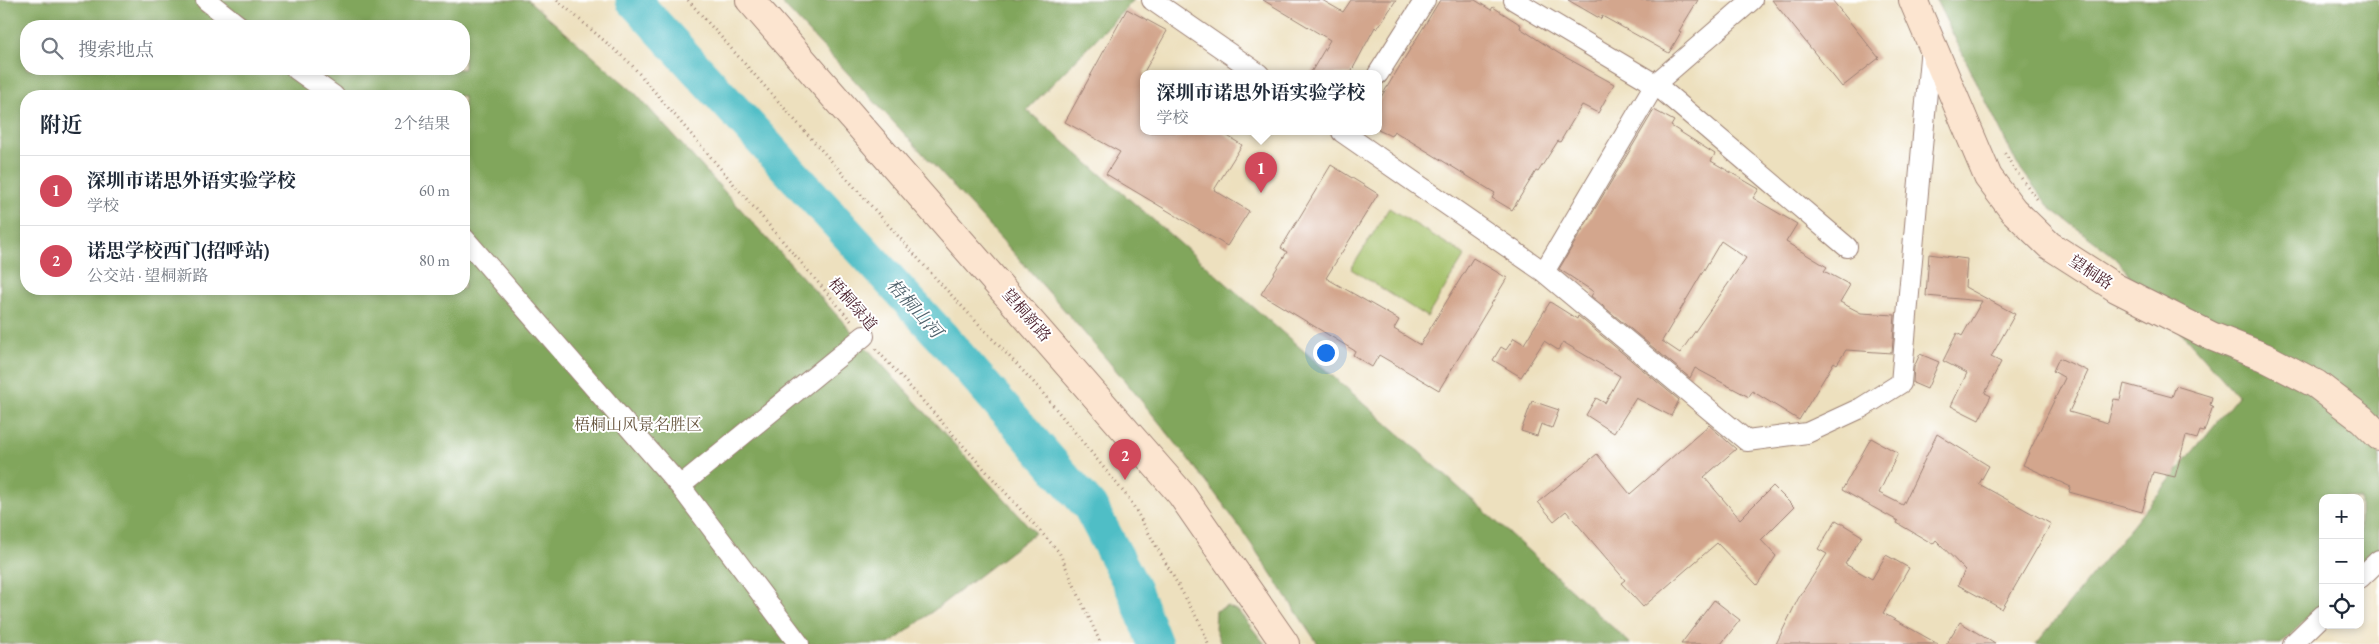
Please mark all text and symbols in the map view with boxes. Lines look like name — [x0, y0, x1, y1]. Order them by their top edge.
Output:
search box — [20, 20, 470, 75]
icon: search — [38, 34, 66, 62]
text: 搜索地点 — [78, 37, 154, 62]
popup — [1140, 70, 1382, 135]
text: 深圳市诺思外语实验学校 — [1156, 80, 1366, 105]
text: 学校 — [1156, 107, 1189, 128]
text: 附近 — [40, 111, 82, 138]
text: 2个结果 — [394, 113, 450, 134]
pin: 1 — [1245, 152, 1277, 193]
text: 深圳市诺思外语实验学校 — [87, 168, 296, 193]
text: 1 — [52, 180, 60, 201]
text: 60 m — [419, 180, 450, 201]
text: 学校 — [87, 195, 119, 216]
text: 诺思学校西门(招呼站) — [87, 238, 270, 263]
text: 2 — [52, 250, 60, 271]
text: 80 m — [419, 250, 450, 271]
street label: 望桐路 — [2065, 250, 2117, 294]
text: 公交站 · 望桐新路 — [87, 265, 209, 286]
street label: 梧桐绿道 — [824, 273, 882, 335]
water label: 梧桐山河 — [882, 274, 950, 345]
street label: 望桐新路 — [998, 284, 1056, 346]
your location — [1313, 340, 1339, 366]
park label: 梧桐山风景名胜区 — [574, 414, 702, 435]
pin: 2 — [1109, 439, 1141, 480]
map controls — [2319, 494, 2364, 629]
button: + — [2319, 494, 2364, 539]
button: − — [2319, 539, 2364, 584]
button: locate — [2319, 584, 2364, 629]

